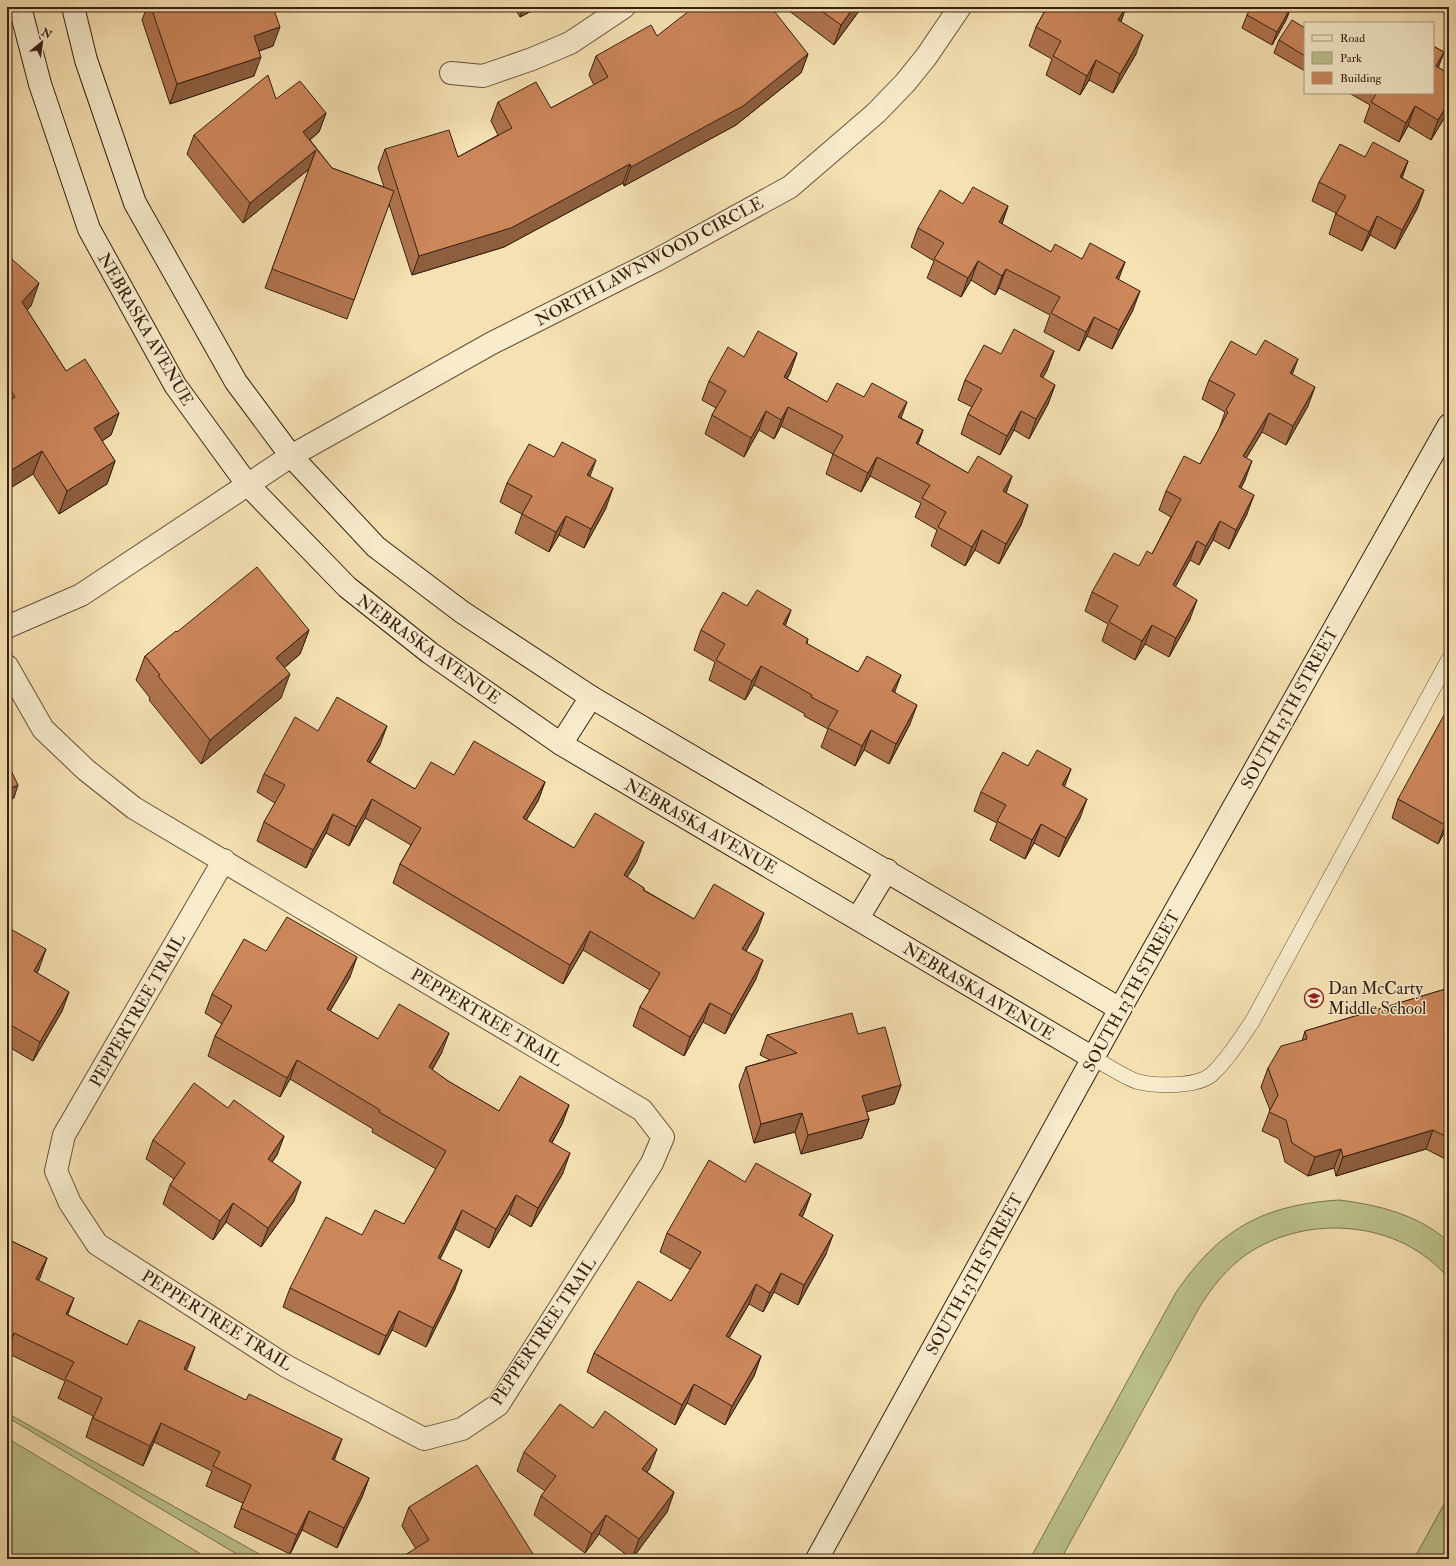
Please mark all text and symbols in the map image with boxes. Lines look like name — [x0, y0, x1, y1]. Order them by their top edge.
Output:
north arrow — [22, 22, 62, 62]
legend — [1304, 22, 1434, 94]
text: N — [38, 25, 55, 42]
text: Road — [1340, 31, 1365, 46]
text: Park — [1340, 51, 1362, 66]
text: Building — [1340, 71, 1383, 86]
street label: NORTH LAWNWOOD CIRCLE — [531, 192, 767, 331]
street label: NEBRASKA AVENUE — [93, 249, 198, 409]
street label: NEBRASKA AVENUE — [353, 590, 505, 709]
street label: SOUTH 13TH STREET — [1236, 623, 1343, 793]
street label: NEBRASKA AVENUE — [621, 774, 781, 879]
street label: SOUTH 13TH STREET — [1078, 906, 1185, 1076]
street label: PEPPERTREE TRAIL — [85, 929, 190, 1091]
street label: NEBRASKA AVENUE — [899, 938, 1058, 1045]
street label: PEPPERTREE TRAIL — [407, 964, 567, 1072]
place label: Dan McCarty Middle School — [1328, 978, 1427, 1019]
school or university icon: Dan McCarty Middle School — [1303, 987, 1325, 1009]
street label: SOUTH 13TH STREET — [921, 1189, 1028, 1359]
street label: PEPPERTREE TRAIL — [486, 1253, 601, 1409]
street label: PEPPERTREE TRAIL — [137, 1265, 297, 1376]

